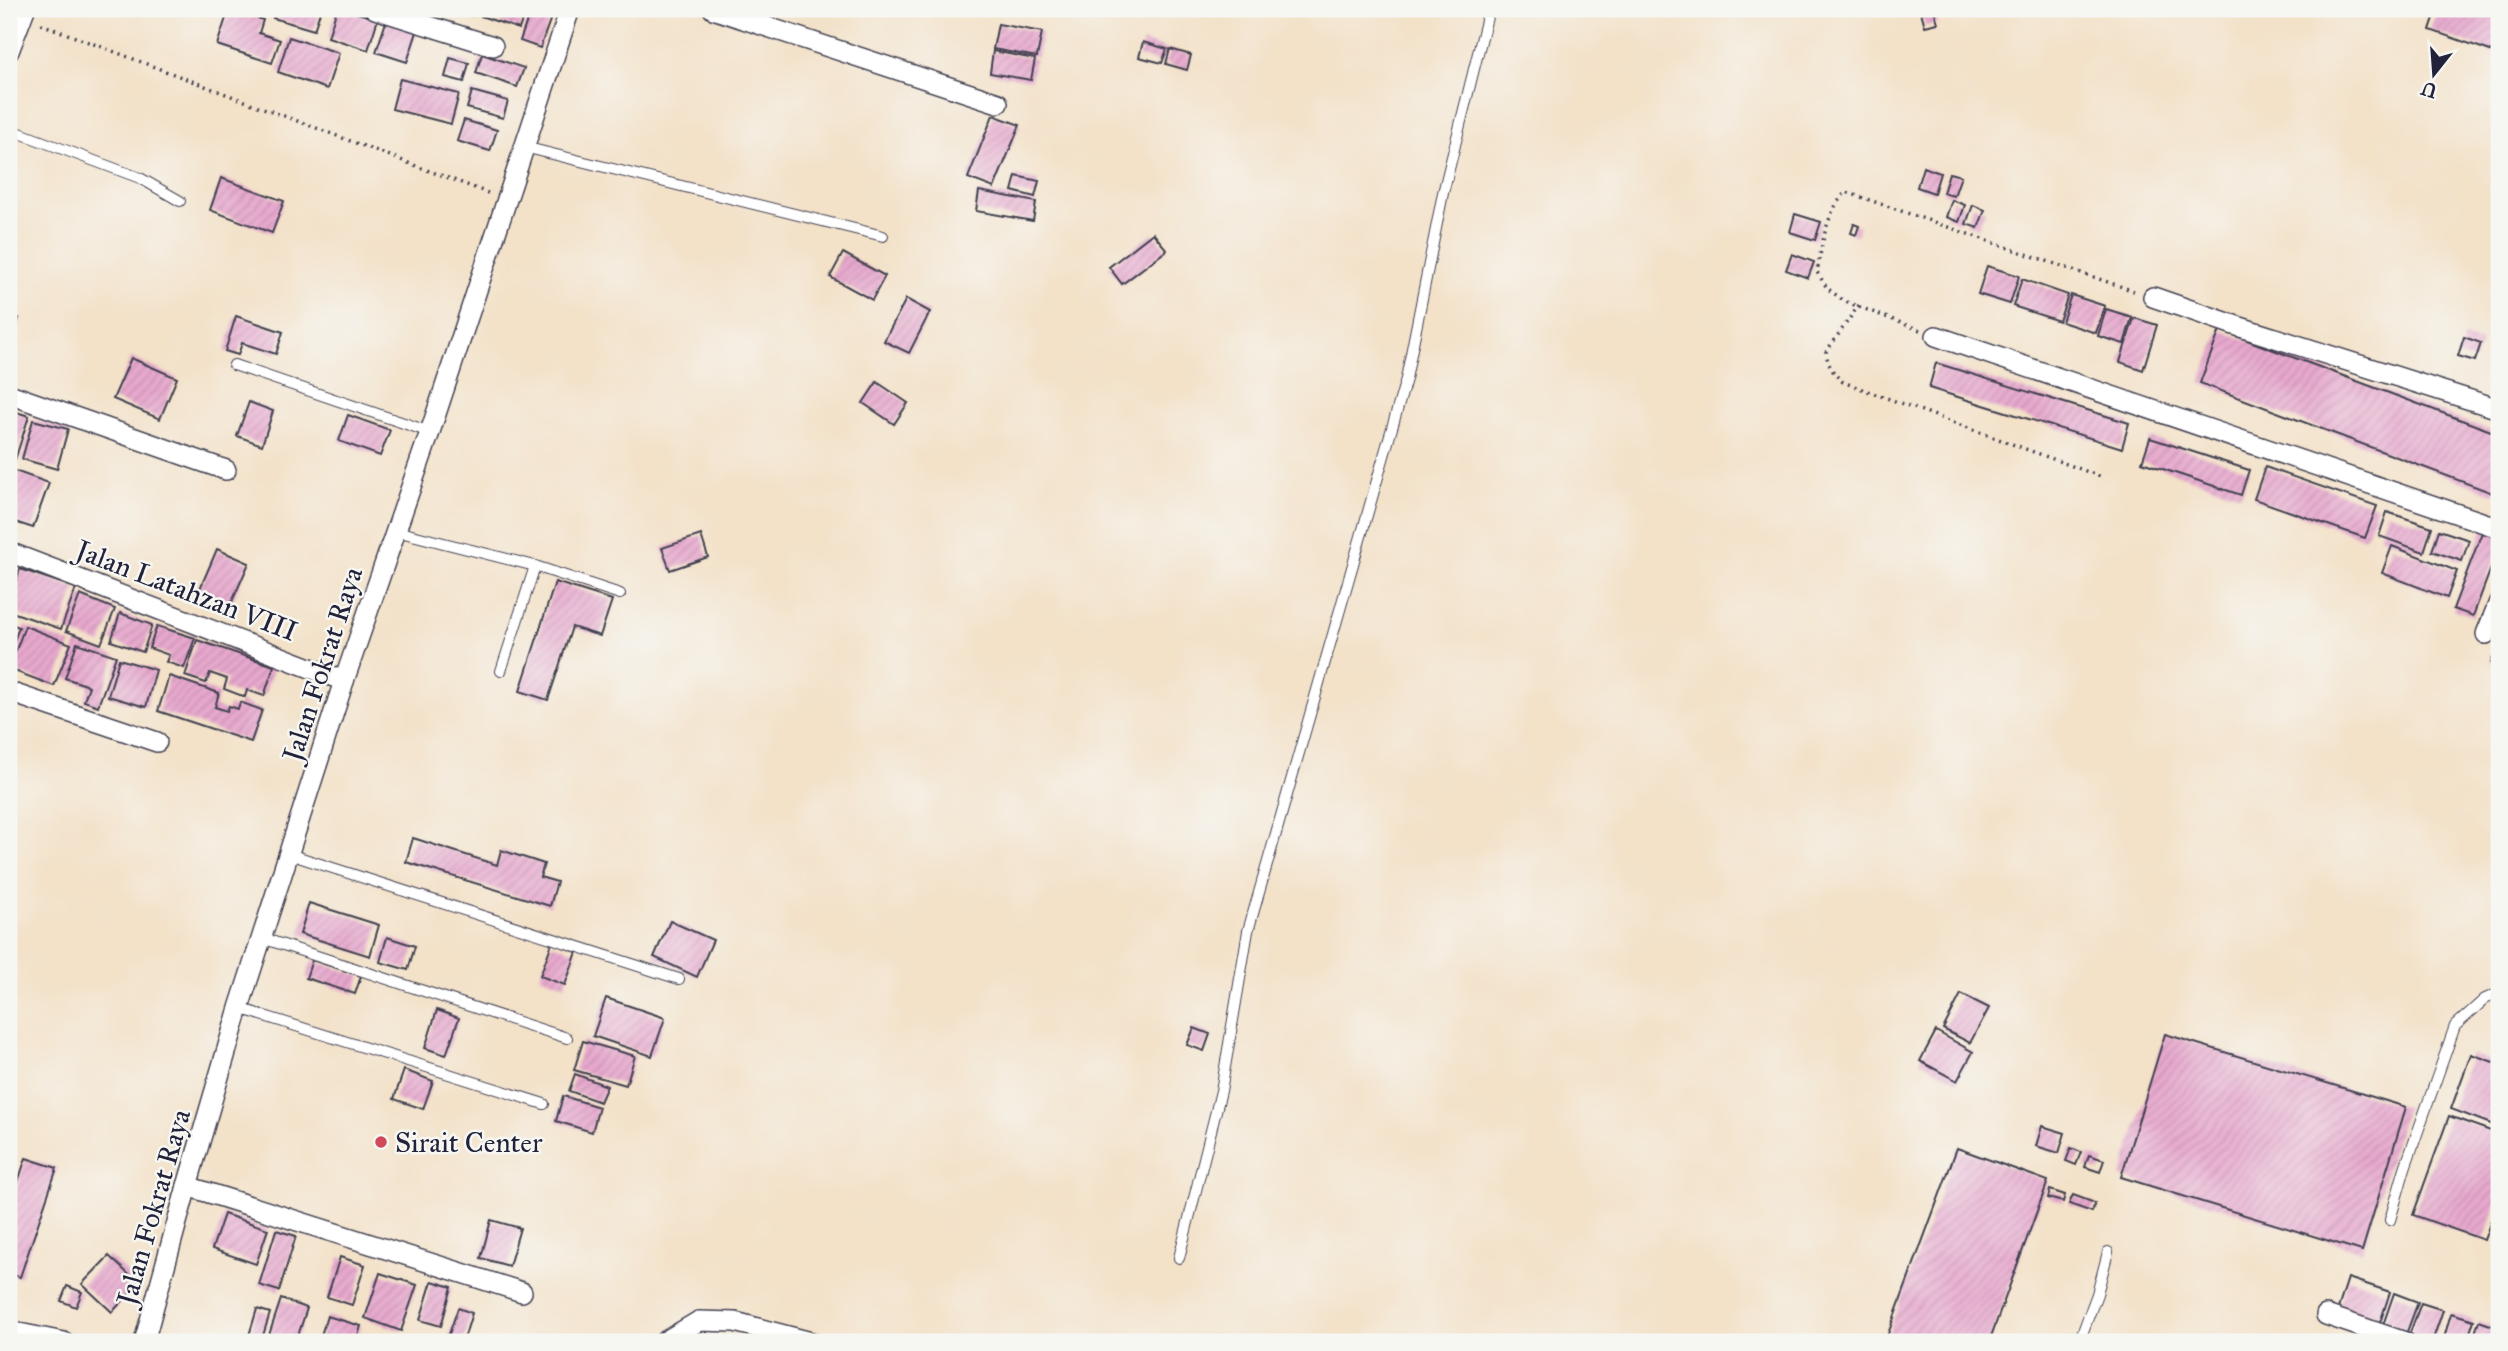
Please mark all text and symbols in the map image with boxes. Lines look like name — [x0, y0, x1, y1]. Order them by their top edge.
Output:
north arrow — [2400, 38, 2470, 108]
text: U — [2418, 76, 2440, 103]
street label: Jalan Latahzan VIII — [68, 531, 302, 649]
street label: Jalan Fokrat Raya — [274, 562, 370, 769]
street label: Jalan Fokrat Raya — [108, 1105, 198, 1312]
place label: Sirait Center — [395, 1125, 543, 1160]
marker: Sirait Center — [373, 1134, 389, 1150]

